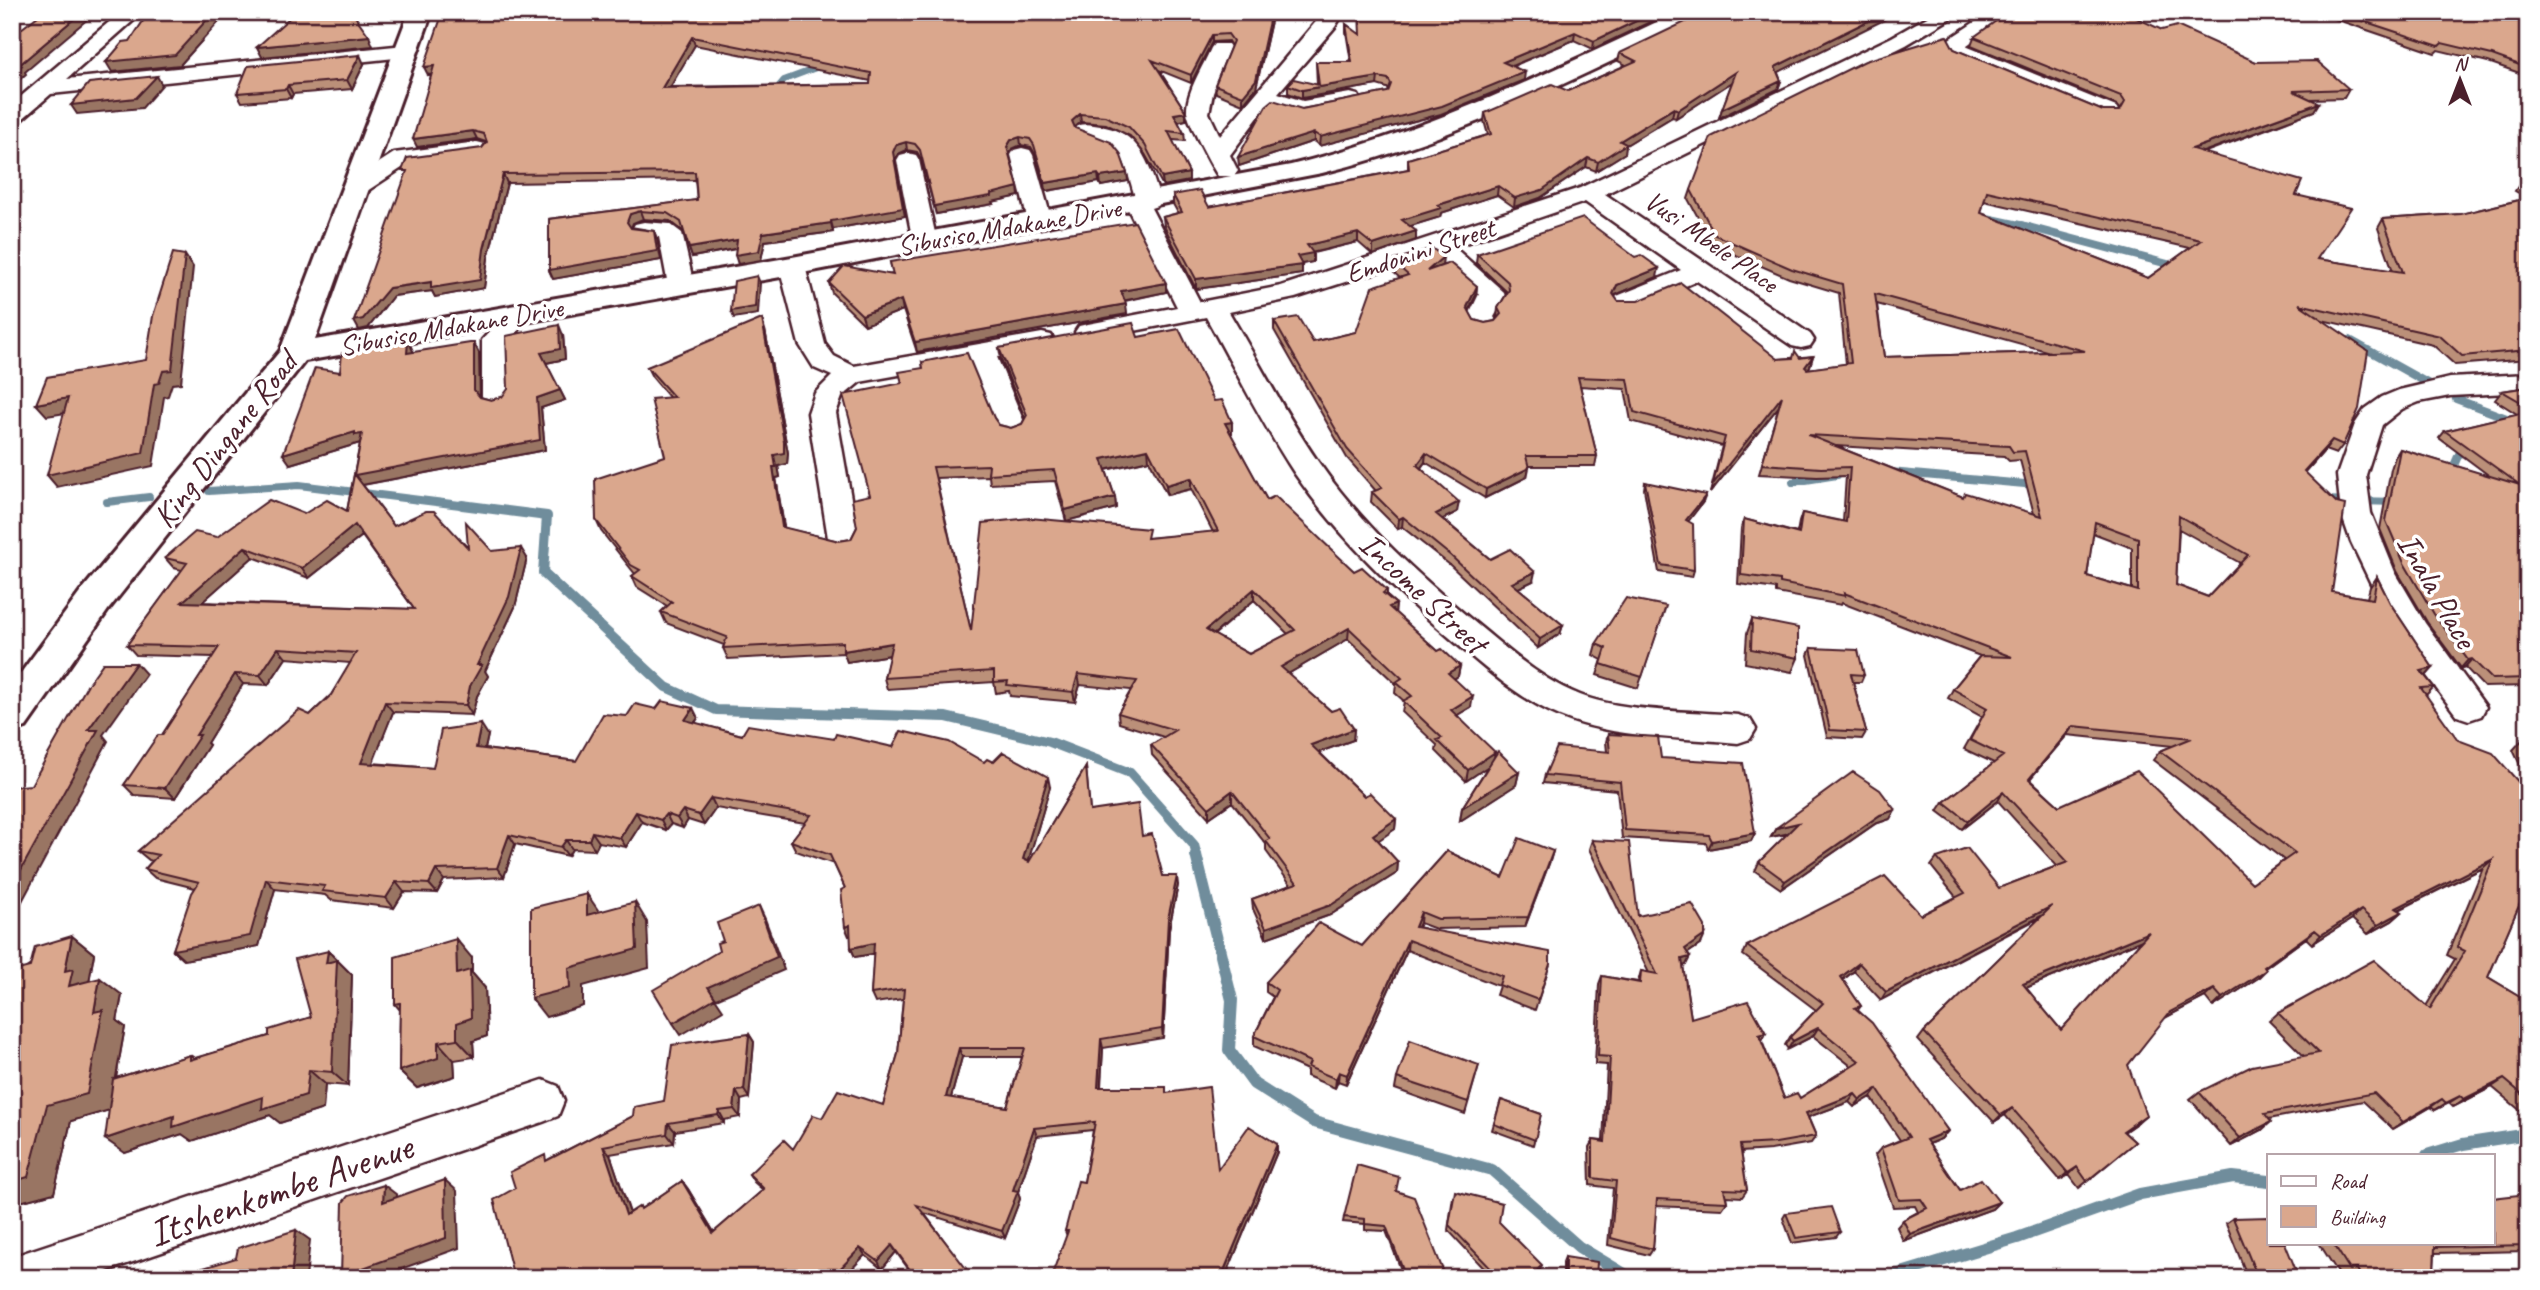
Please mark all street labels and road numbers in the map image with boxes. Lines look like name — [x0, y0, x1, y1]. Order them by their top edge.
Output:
street label: Vusi Mbele Place — [1638, 183, 1787, 301]
street label: Sibusiso Mdakane Drive — [895, 189, 1125, 263]
street label: Emdonini Street — [1341, 209, 1502, 291]
street label: Sibusiso Mdakane Drive — [337, 289, 567, 363]
street label: King Dingane Road — [143, 339, 310, 536]
street label: Income Street — [1350, 523, 1499, 665]
street label: Inala Place — [2387, 526, 2488, 657]
street label: Itshenkombe Avenue — [142, 1120, 422, 1258]

